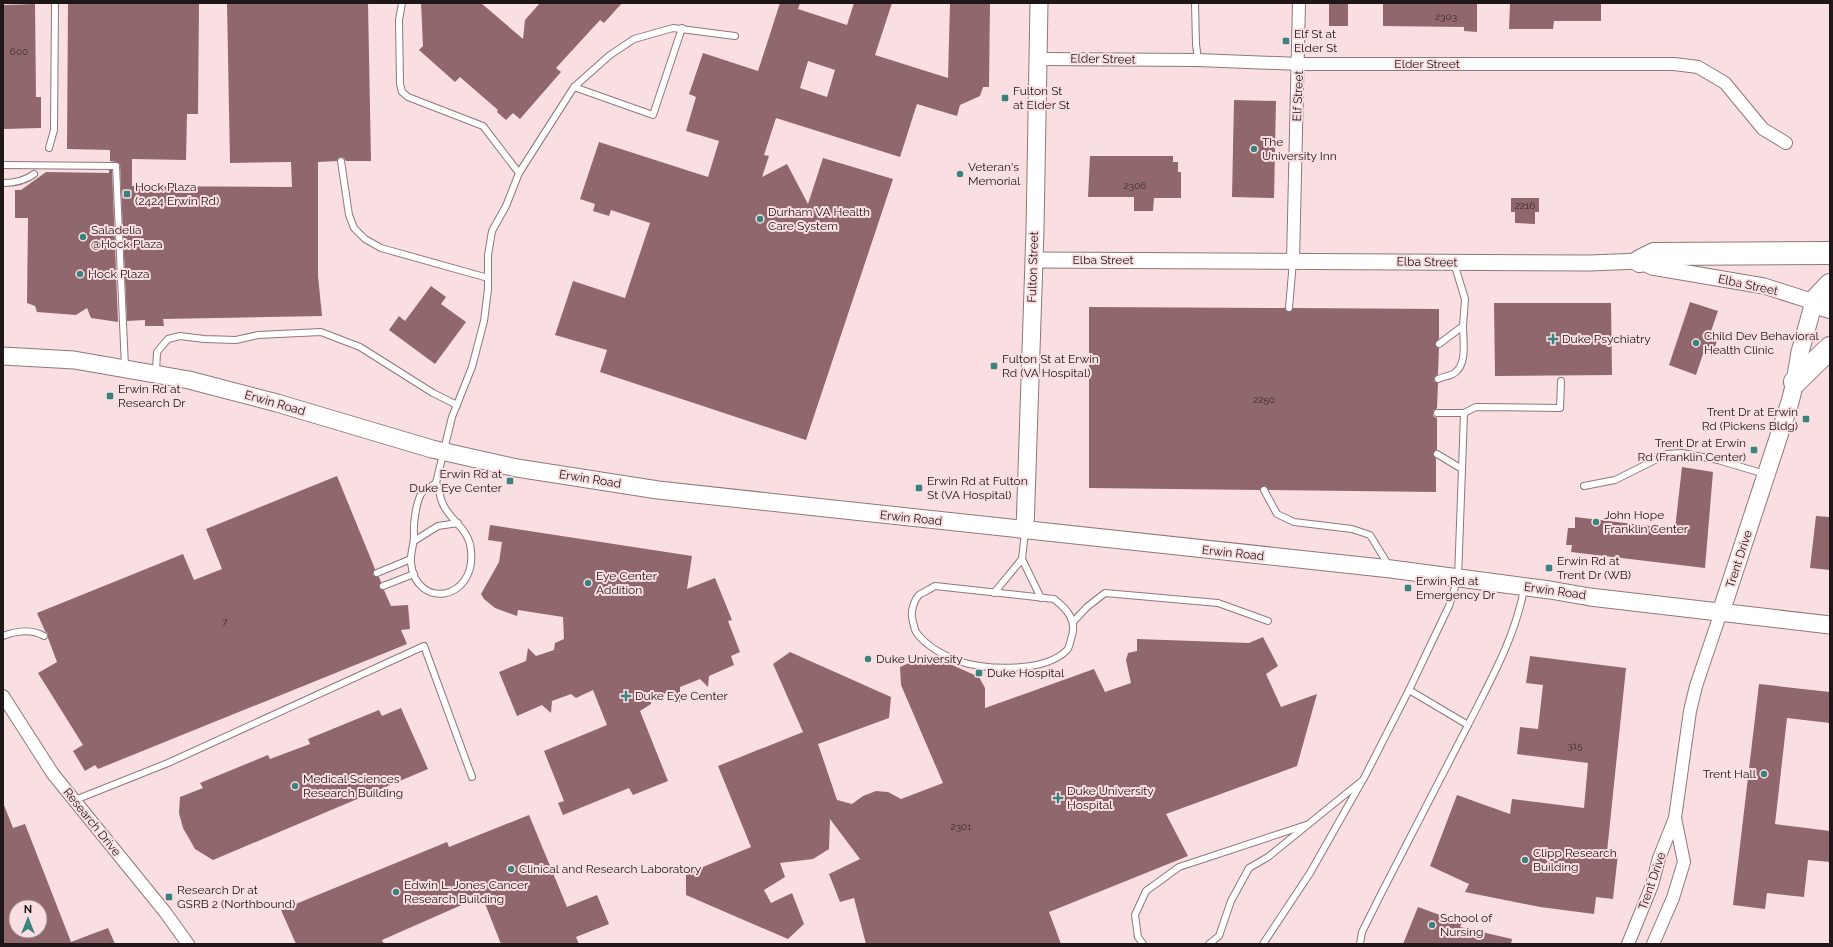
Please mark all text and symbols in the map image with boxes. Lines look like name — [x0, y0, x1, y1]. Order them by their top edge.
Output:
house number: 2303 — [1435, 11, 1457, 22]
place label: Elf St at Elder St — [1294, 27, 1337, 55]
marker: Elf St at Elder St — [1281, 36, 1291, 46]
house number: 600 — [10, 46, 28, 57]
street label: Elder Street — [1070, 51, 1136, 67]
street label: Elder Street — [1394, 57, 1460, 71]
street label: Elf Street — [1290, 70, 1306, 122]
place label: Fulton St at Elder St — [1013, 84, 1070, 112]
marker: Fulton St at Elder St — [1000, 93, 1010, 103]
place label: The University Inn — [1262, 135, 1337, 163]
marker: The University Inn — [1249, 144, 1259, 154]
place label: Veteran's Memorial — [968, 160, 1021, 188]
marker: Veteran's Memorial — [955, 169, 965, 179]
place label: Hock Plaza (2424 Erwin Rd) — [135, 180, 219, 208]
house number: 2306 — [1124, 180, 1146, 191]
marker: Hock Plaza (2424 Erwin Rd) — [122, 189, 132, 199]
house number: 2216 — [1515, 200, 1535, 211]
place label: Durham VA Health Care System — [768, 205, 870, 233]
marker: Durham VA Health Care System — [755, 214, 765, 224]
place label: Saladelia @Hock Plaza — [91, 223, 163, 251]
street label: Fulton Street — [1025, 231, 1041, 303]
marker: Saladelia @Hock Plaza — [78, 232, 88, 242]
street label: Elba Street — [1073, 253, 1133, 267]
street label: Elba Street — [1396, 254, 1458, 270]
place label: Hock Plaza — [88, 267, 150, 281]
marker: Hock Plaza — [75, 269, 85, 279]
street label: Elba Street — [1717, 272, 1779, 298]
place label: Child Dev Behavioral Health Clinic — [1704, 329, 1819, 357]
place label: Duke Psychiatry — [1562, 332, 1651, 346]
marker: Duke Psychiatry — [1547, 333, 1559, 345]
marker: Child Dev Behavioral Health Clinic — [1691, 338, 1701, 348]
place label: Fulton St at Erwin Rd (VA Hospital) — [1002, 352, 1099, 380]
marker: Fulton St at Erwin Rd (VA Hospital) — [989, 361, 999, 371]
place label: Erwin Rd at Research Dr — [118, 382, 186, 410]
street label: Erwin Road — [243, 388, 307, 418]
marker: Erwin Rd at Research Dr — [105, 391, 115, 401]
house number: 2250 — [1253, 394, 1275, 405]
place label: Trent Dr at Erwin Rd (Pickens Bldg) — [1702, 405, 1798, 433]
marker: Trent Dr at Erwin Rd (Pickens Bldg) — [1801, 414, 1811, 424]
place label: Trent Dr at Erwin Rd (Franklin Center) — [1638, 436, 1746, 464]
marker: Trent Dr at Erwin Rd (Franklin Center) — [1749, 445, 1759, 455]
place label: Erwin Rd at Duke Eye Center — [409, 467, 503, 495]
street label: Erwin Road — [558, 467, 622, 491]
place label: Erwin Rd at Fulton St (VA Hospital) — [927, 474, 1028, 502]
marker: Erwin Rd at Duke Eye Center — [505, 476, 515, 486]
marker: Erwin Rd at Fulton St (VA Hospital) — [914, 483, 924, 493]
street label: Erwin Road — [879, 508, 943, 528]
place label: John Hope Franklin Center — [1604, 508, 1689, 536]
marker: John Hope Franklin Center — [1591, 517, 1601, 527]
street label: Trent Drive — [1723, 528, 1755, 590]
street label: Erwin Road — [1201, 543, 1265, 563]
place label: Erwin Rd at Trent Dr (WB) — [1557, 554, 1631, 582]
marker: Erwin Rd at Trent Dr (WB) — [1544, 563, 1554, 573]
place label: Eye Center Addition — [596, 569, 658, 597]
place label: Erwin Rd at Emergency Dr — [1416, 574, 1496, 602]
marker: Eye Center Addition — [583, 578, 593, 588]
street label: Erwin Road — [1523, 580, 1587, 602]
marker: Erwin Rd at Emergency Dr — [1403, 583, 1413, 593]
house number: 7 — [222, 616, 228, 627]
place label: Duke University — [876, 652, 963, 666]
marker: Duke University — [863, 654, 873, 664]
place label: Duke Hospital — [987, 666, 1065, 680]
marker: Duke Hospital — [974, 668, 984, 678]
place label: Duke Eye Center — [635, 689, 728, 703]
marker: Duke Eye Center — [620, 690, 632, 702]
house number: 315 — [1567, 740, 1583, 751]
place label: Trent Hall — [1703, 767, 1757, 781]
marker: Trent Hall — [1759, 769, 1769, 779]
place label: Medical Sciences Research Building — [303, 772, 403, 800]
marker: Medical Sciences Research Building — [290, 781, 300, 791]
place label: Duke University Hospital — [1067, 784, 1154, 812]
street label: Research Drive — [60, 785, 124, 859]
marker: Duke University Hospital — [1052, 792, 1064, 804]
house number: 2301 — [951, 821, 972, 832]
place label: Clipp Research Building — [1533, 846, 1617, 874]
street label: Trent Drive — [1636, 850, 1668, 912]
marker: Clipp Research Building — [1520, 855, 1530, 865]
place label: Clinical and Research Laboratory — [519, 862, 702, 876]
marker: Clinical and Research Laboratory — [506, 864, 516, 874]
place label: Edwin L. Jones Cancer Research Building — [404, 878, 529, 906]
place label: Research Dr at GSRB 2 (Northbound) — [177, 883, 295, 911]
marker: Edwin L. Jones Cancer Research Building — [391, 887, 401, 897]
marker: Research Dr at GSRB 2 (Northbound) — [164, 892, 174, 902]
north arrow — [8, 899, 48, 939]
text: N — [24, 903, 32, 916]
place label: School of Nursing — [1440, 911, 1493, 939]
marker: School of Nursing — [1427, 920, 1437, 930]

